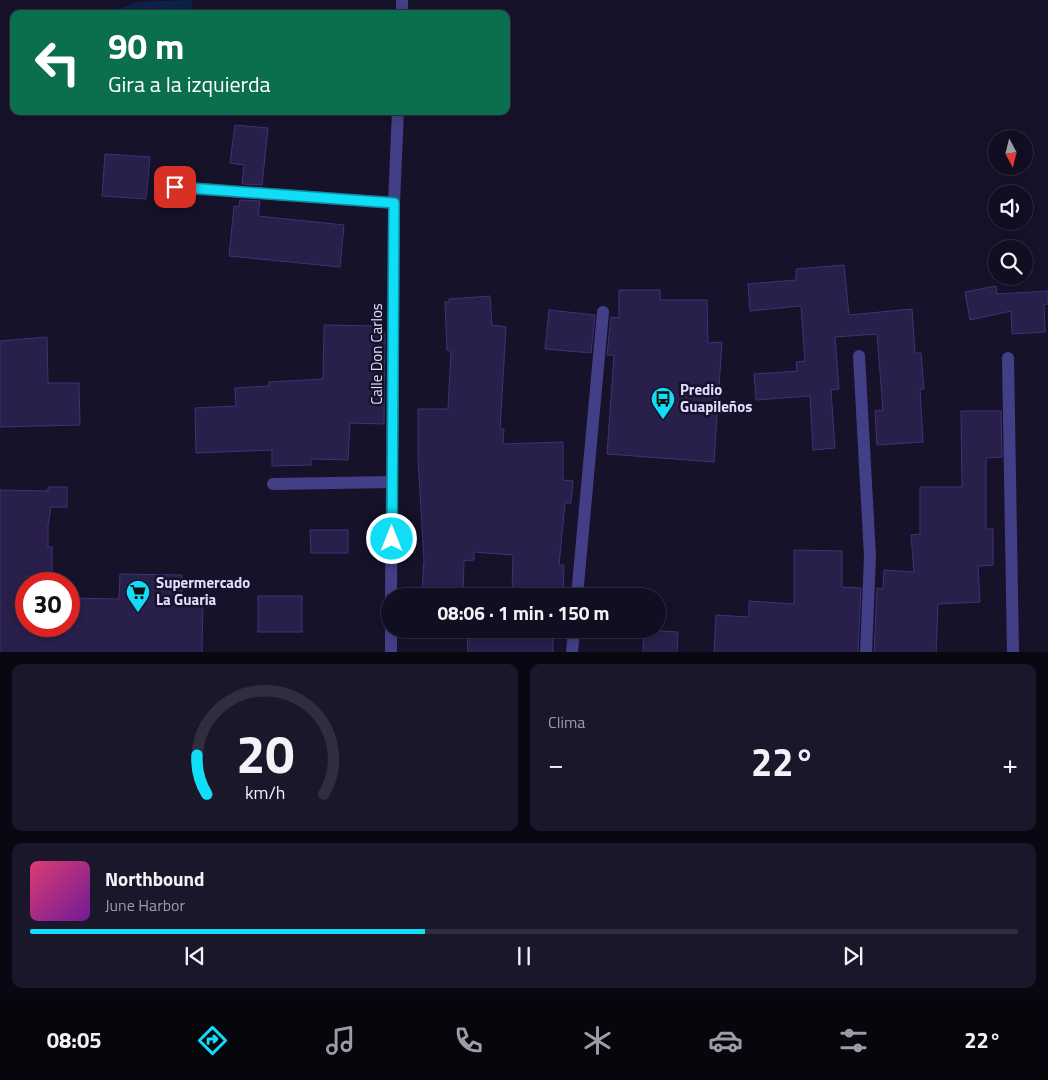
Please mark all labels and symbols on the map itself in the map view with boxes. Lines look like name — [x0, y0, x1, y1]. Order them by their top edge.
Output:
north arrow — [988, 130, 1032, 175]
pin — [154, 166, 196, 208]
street label: Calle Don Carlos — [365, 303, 388, 405]
place label: Predio Guapileños — [680, 378, 752, 418]
bus stop icon: Predio Guapileños — [650, 386, 676, 420]
position arrow — [365, 512, 417, 564]
place label: Supermercado La Guaria — [156, 571, 250, 611]
speed limit sign: 30 — [15, 572, 80, 637]
supermarket icon: Supermercado La Guaria — [125, 579, 151, 613]

